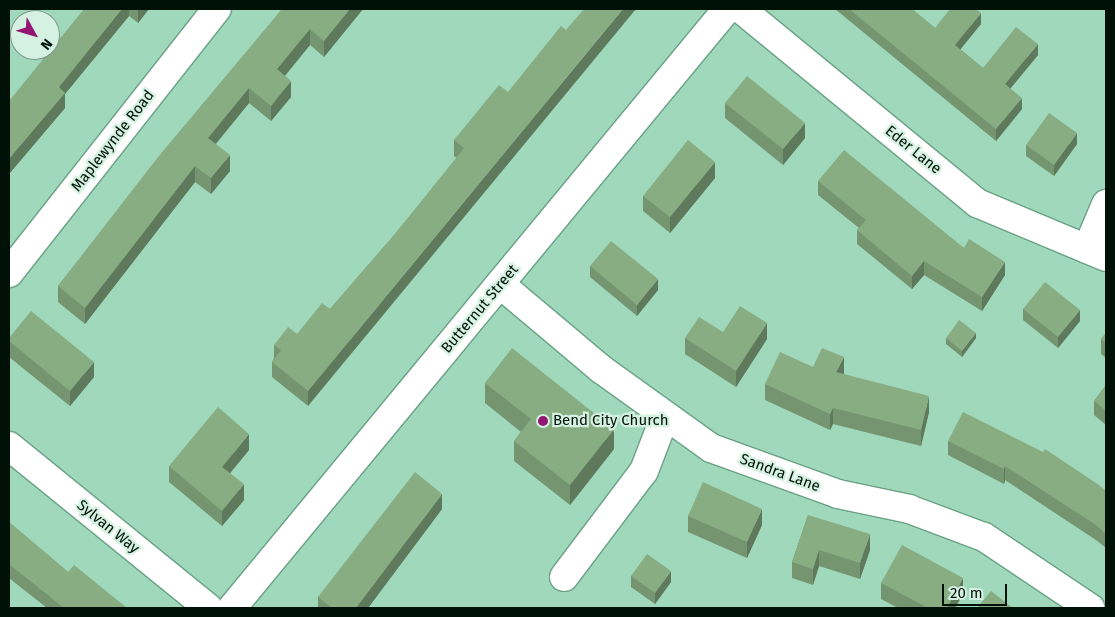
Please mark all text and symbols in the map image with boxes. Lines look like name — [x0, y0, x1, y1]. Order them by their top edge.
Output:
north arrow — [10, 10, 60, 60]
text: N — [37, 35, 56, 53]
street label: Maplewynde Road — [68, 87, 158, 195]
street label: Eder Lane — [881, 122, 945, 178]
street label: Butternut Street — [438, 261, 522, 357]
place label: Bend City Church — [553, 412, 668, 430]
marker: Bend City Church — [537, 415, 549, 427]
street label: Sandra Lane — [737, 450, 823, 496]
street label: Sylvan Way — [73, 496, 143, 558]
scale bar — [945, 574, 1010, 606]
text: 20 m — [950, 584, 983, 602]

